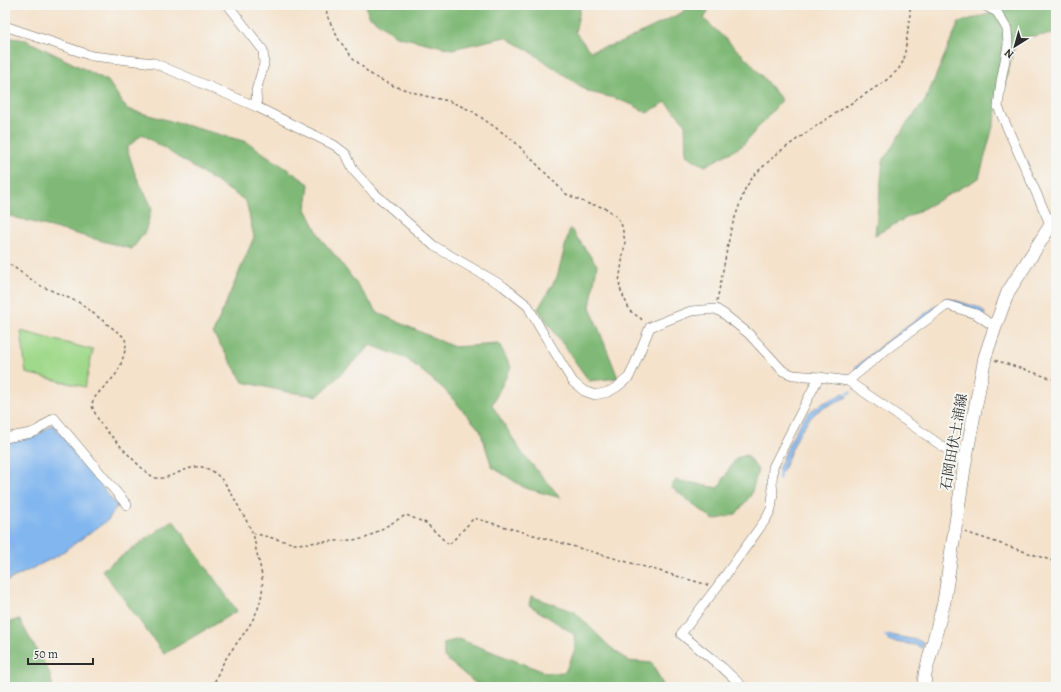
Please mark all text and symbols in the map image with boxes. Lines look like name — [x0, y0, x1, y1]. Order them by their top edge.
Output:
north arrow — [995, 26, 1035, 66]
text: N — [1002, 45, 1017, 62]
street label: 石岡田伏土浦線 — [936, 392, 972, 492]
scale bar — [28, 640, 93, 666]
text: 50 m — [34, 646, 58, 662]

